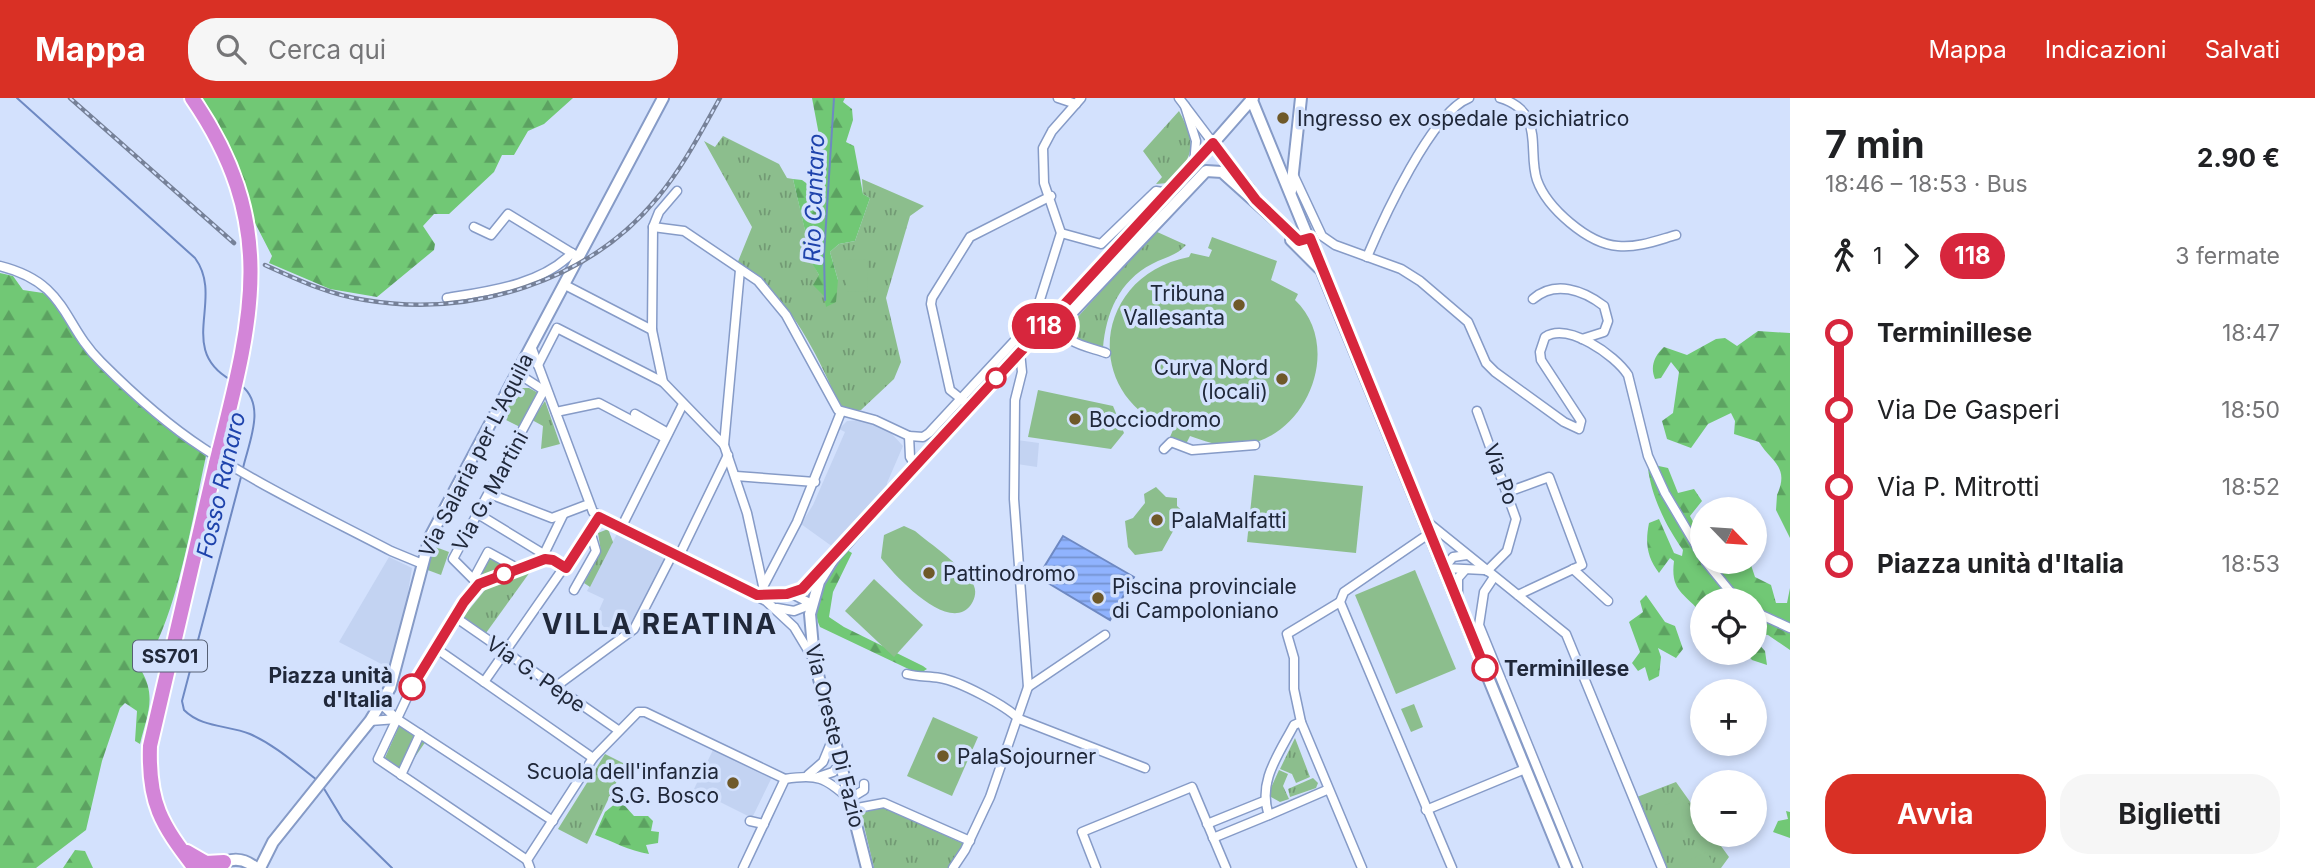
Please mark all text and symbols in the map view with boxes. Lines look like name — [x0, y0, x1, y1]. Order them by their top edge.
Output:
search box — [188, 18, 678, 81]
text: Mappa — [35, 29, 146, 69]
icon: search — [212, 30, 250, 68]
text: Cerca qui — [268, 34, 386, 65]
text: Mappa — [1928, 35, 2007, 64]
text: Indicazioni — [2045, 35, 2167, 64]
text: Salvati — [2205, 35, 2280, 64]
place label: Ingresso ex ospedale psichiatrico — [1297, 106, 1629, 131]
marker: Ingresso ex ospedale psichiatrico — [1275, 110, 1291, 126]
text: 7 min — [1825, 121, 1925, 167]
water label: Rio Cantaro — [798, 133, 830, 263]
text: 2.90 € — [2197, 142, 2280, 173]
text: 18:46 – 18:53 · Bus — [1825, 170, 2028, 198]
icon: walk — [1825, 237, 1863, 275]
icon: forward — [1892, 237, 1930, 275]
text: 118 — [1954, 241, 1991, 270]
text: 1 — [1873, 242, 1882, 270]
text: 3 fermate — [2175, 242, 2280, 270]
place label: Tribuna Vallesanta — [1123, 281, 1225, 330]
marker: Tribuna Vallesanta — [1231, 297, 1247, 313]
line badge: 118 — [1004, 303, 1084, 349]
text: 118 — [1026, 311, 1062, 340]
text: Terminillese — [1877, 317, 2032, 348]
text: 18:47 — [2222, 319, 2280, 347]
street label: Via Salaria per L'Aquila — [414, 349, 538, 561]
place label: Curva Nord (locali) — [1154, 355, 1268, 404]
unlabelled marker — [986, 368, 1006, 388]
marker: Curva Nord (locali) — [1274, 371, 1290, 387]
text: Via De Gasperi — [1877, 394, 2060, 425]
text: 18:50 — [2221, 396, 2280, 424]
place label: Bocciodromo — [1089, 407, 1221, 432]
water label: Fosso Ranaro — [191, 409, 251, 561]
marker: Bocciodromo — [1067, 411, 1083, 427]
street label: Via G. Martini — [447, 427, 533, 555]
street label: Via Po — [1478, 440, 1524, 508]
text: Via P. Mitrotti — [1877, 471, 2040, 502]
text: 18:52 — [2222, 473, 2280, 501]
north arrow — [1690, 497, 1768, 574]
map controls — [1690, 497, 1767, 847]
place label: PalaMalfatti — [1171, 508, 1286, 533]
marker: PalaMalfatti — [1149, 512, 1165, 528]
text: Piazza unità d'Italia — [1877, 548, 2124, 579]
text: 18:53 — [2222, 550, 2280, 578]
place label: Pattinodromo — [943, 561, 1076, 586]
unlabelled marker — [494, 564, 514, 584]
marker: Pattinodromo — [921, 565, 937, 581]
place label: Piscina provinciale di Campoloniano — [1112, 574, 1297, 623]
button: locate — [1690, 588, 1767, 665]
marker: Piscina provinciale di Campoloniano — [1090, 590, 1106, 606]
district label: VILLA REATINA — [542, 607, 778, 641]
street label: Via G. Pepe — [482, 631, 590, 717]
road number: SS701 — [133, 640, 207, 671]
street label: Via Oreste Di Fazio — [800, 642, 870, 830]
marker: Terminillese — [1472, 655, 1498, 681]
place label: Terminillese — [1504, 656, 1629, 681]
place label: Piazza unità d'Italia — [268, 663, 393, 712]
marker: Piazza unità d'Italia — [399, 674, 425, 700]
button: + — [1690, 679, 1767, 756]
place label: PalaSojourner — [957, 744, 1096, 769]
marker: PalaSojourner — [935, 748, 951, 764]
place label: Scuola dell'infanzia S.G. Bosco — [527, 759, 719, 808]
button: − — [1690, 770, 1767, 847]
button: Avvia — [1825, 774, 2046, 854]
button: Biglietti — [2060, 774, 2280, 854]
marker: Scuola dell'infanzia S.G. Bosco — [725, 775, 741, 791]

